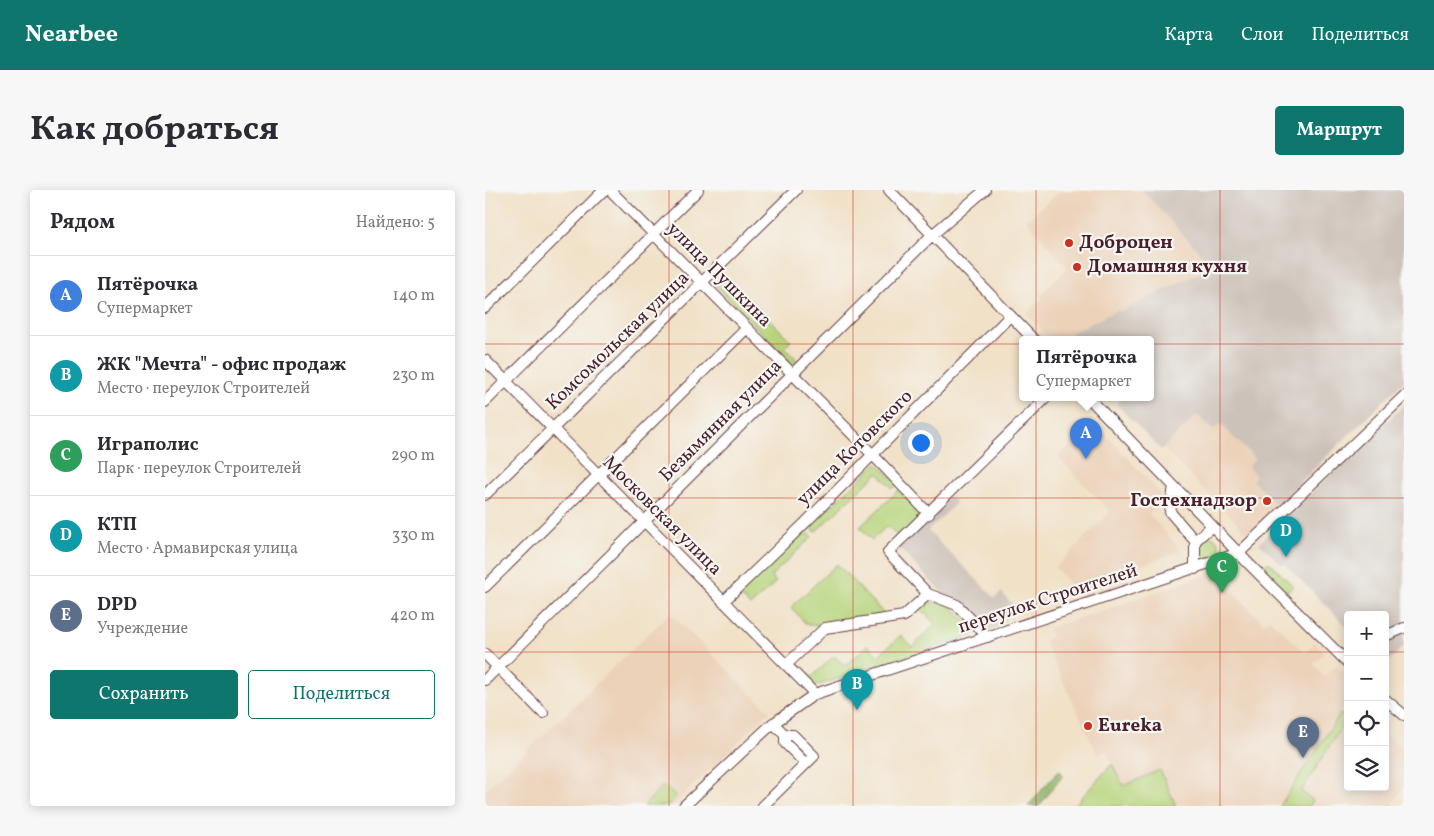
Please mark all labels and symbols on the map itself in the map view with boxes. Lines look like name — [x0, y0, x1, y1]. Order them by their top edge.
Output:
street label: улица Пушкина — [661, 217, 777, 333]
place label: Доброцен — [1079, 230, 1173, 256]
marker: Доброцен — [1063, 237, 1075, 249]
place label: Домашняя кухня — [1087, 254, 1247, 280]
marker: Домашняя кухня — [1071, 261, 1083, 273]
street label: Комсомольская улица — [541, 266, 695, 416]
street label: Безымянная улица — [654, 354, 788, 488]
street label: улица Котовского — [791, 384, 919, 512]
pin: A — [1070, 418, 1102, 459]
your location — [908, 430, 934, 456]
street label: Московская улица — [596, 450, 728, 582]
place label: Гостехнадзор — [1130, 488, 1257, 514]
marker: Гостехнадзор — [1261, 495, 1273, 507]
pin: D — [1270, 516, 1302, 557]
pin: C — [1206, 552, 1238, 593]
street label: переулок Строителей — [955, 558, 1141, 640]
pin: B — [841, 669, 873, 710]
place label: Eureka — [1098, 713, 1162, 739]
pin: E — [1287, 717, 1319, 758]
marker: Eureka — [1082, 720, 1094, 732]

